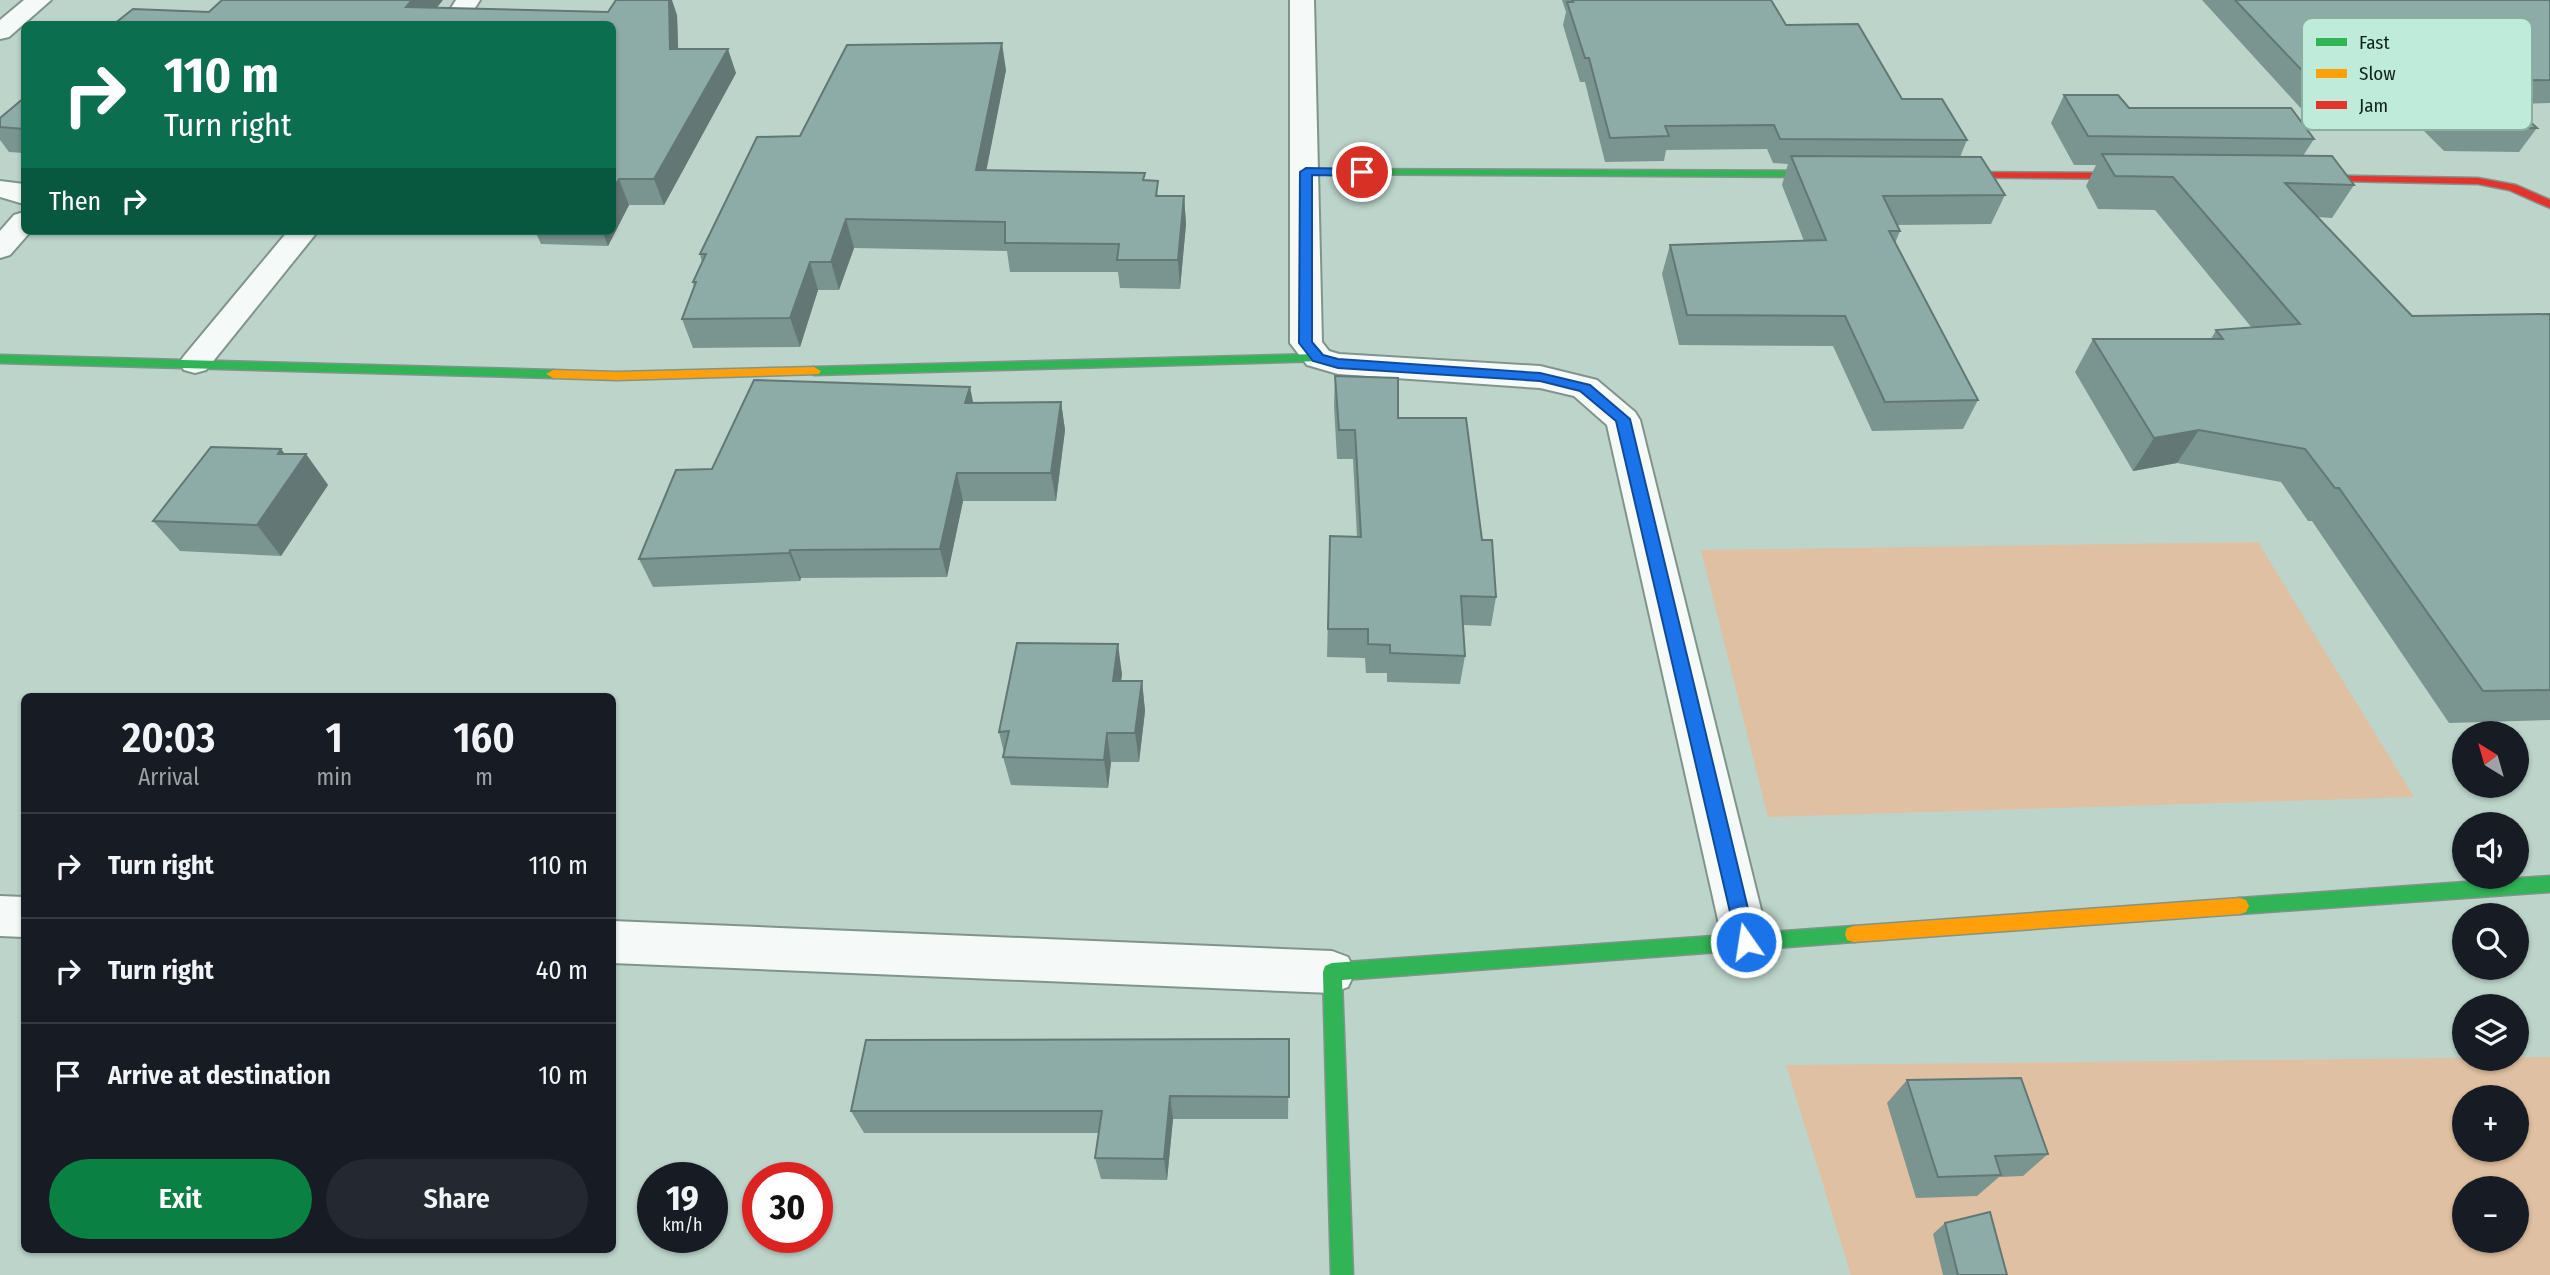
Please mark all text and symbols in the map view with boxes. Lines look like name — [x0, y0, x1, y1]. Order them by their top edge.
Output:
legend — [2302, 18, 2532, 130]
text: Fast — [2359, 31, 2390, 54]
text: 110 m — [164, 46, 279, 105]
icon: right — [49, 49, 140, 140]
text: Slow — [2359, 62, 2396, 85]
text: Jam — [2359, 94, 2388, 117]
text: Turn right — [164, 106, 291, 144]
pin — [1332, 142, 1392, 202]
icon: arrive — [1343, 153, 1381, 191]
icon: right — [115, 182, 153, 220]
text: Then — [49, 186, 101, 217]
text: 20:03 — [122, 713, 215, 763]
text: 1 — [326, 713, 343, 763]
text: 160 — [453, 713, 515, 763]
north arrow — [2452, 721, 2529, 798]
map controls — [2452, 721, 2529, 1253]
text: Arrival — [138, 763, 199, 791]
text: min — [316, 763, 352, 791]
text: m — [475, 763, 493, 791]
button: sound — [2452, 812, 2529, 889]
icon: right — [49, 847, 87, 885]
text: Turn right — [108, 850, 214, 881]
text: 110 m — [528, 850, 588, 881]
button: search — [2452, 903, 2529, 980]
position arrow — [1709, 905, 1783, 979]
icon: right — [49, 952, 87, 990]
text: Turn right — [108, 955, 214, 986]
text: 40 m — [536, 955, 588, 986]
button: layers — [2452, 994, 2529, 1071]
icon: arrive — [49, 1057, 87, 1095]
text: Arrive at destination — [108, 1060, 331, 1091]
text: 10 m — [538, 1060, 588, 1091]
button: + — [2452, 1085, 2529, 1162]
button: Exit — [49, 1159, 312, 1239]
button: Share — [326, 1159, 588, 1239]
speed limit sign: 30 — [742, 1162, 833, 1253]
button: − — [2452, 1176, 2529, 1253]
text: 19 — [666, 1177, 699, 1219]
text: km/h — [662, 1214, 703, 1236]

